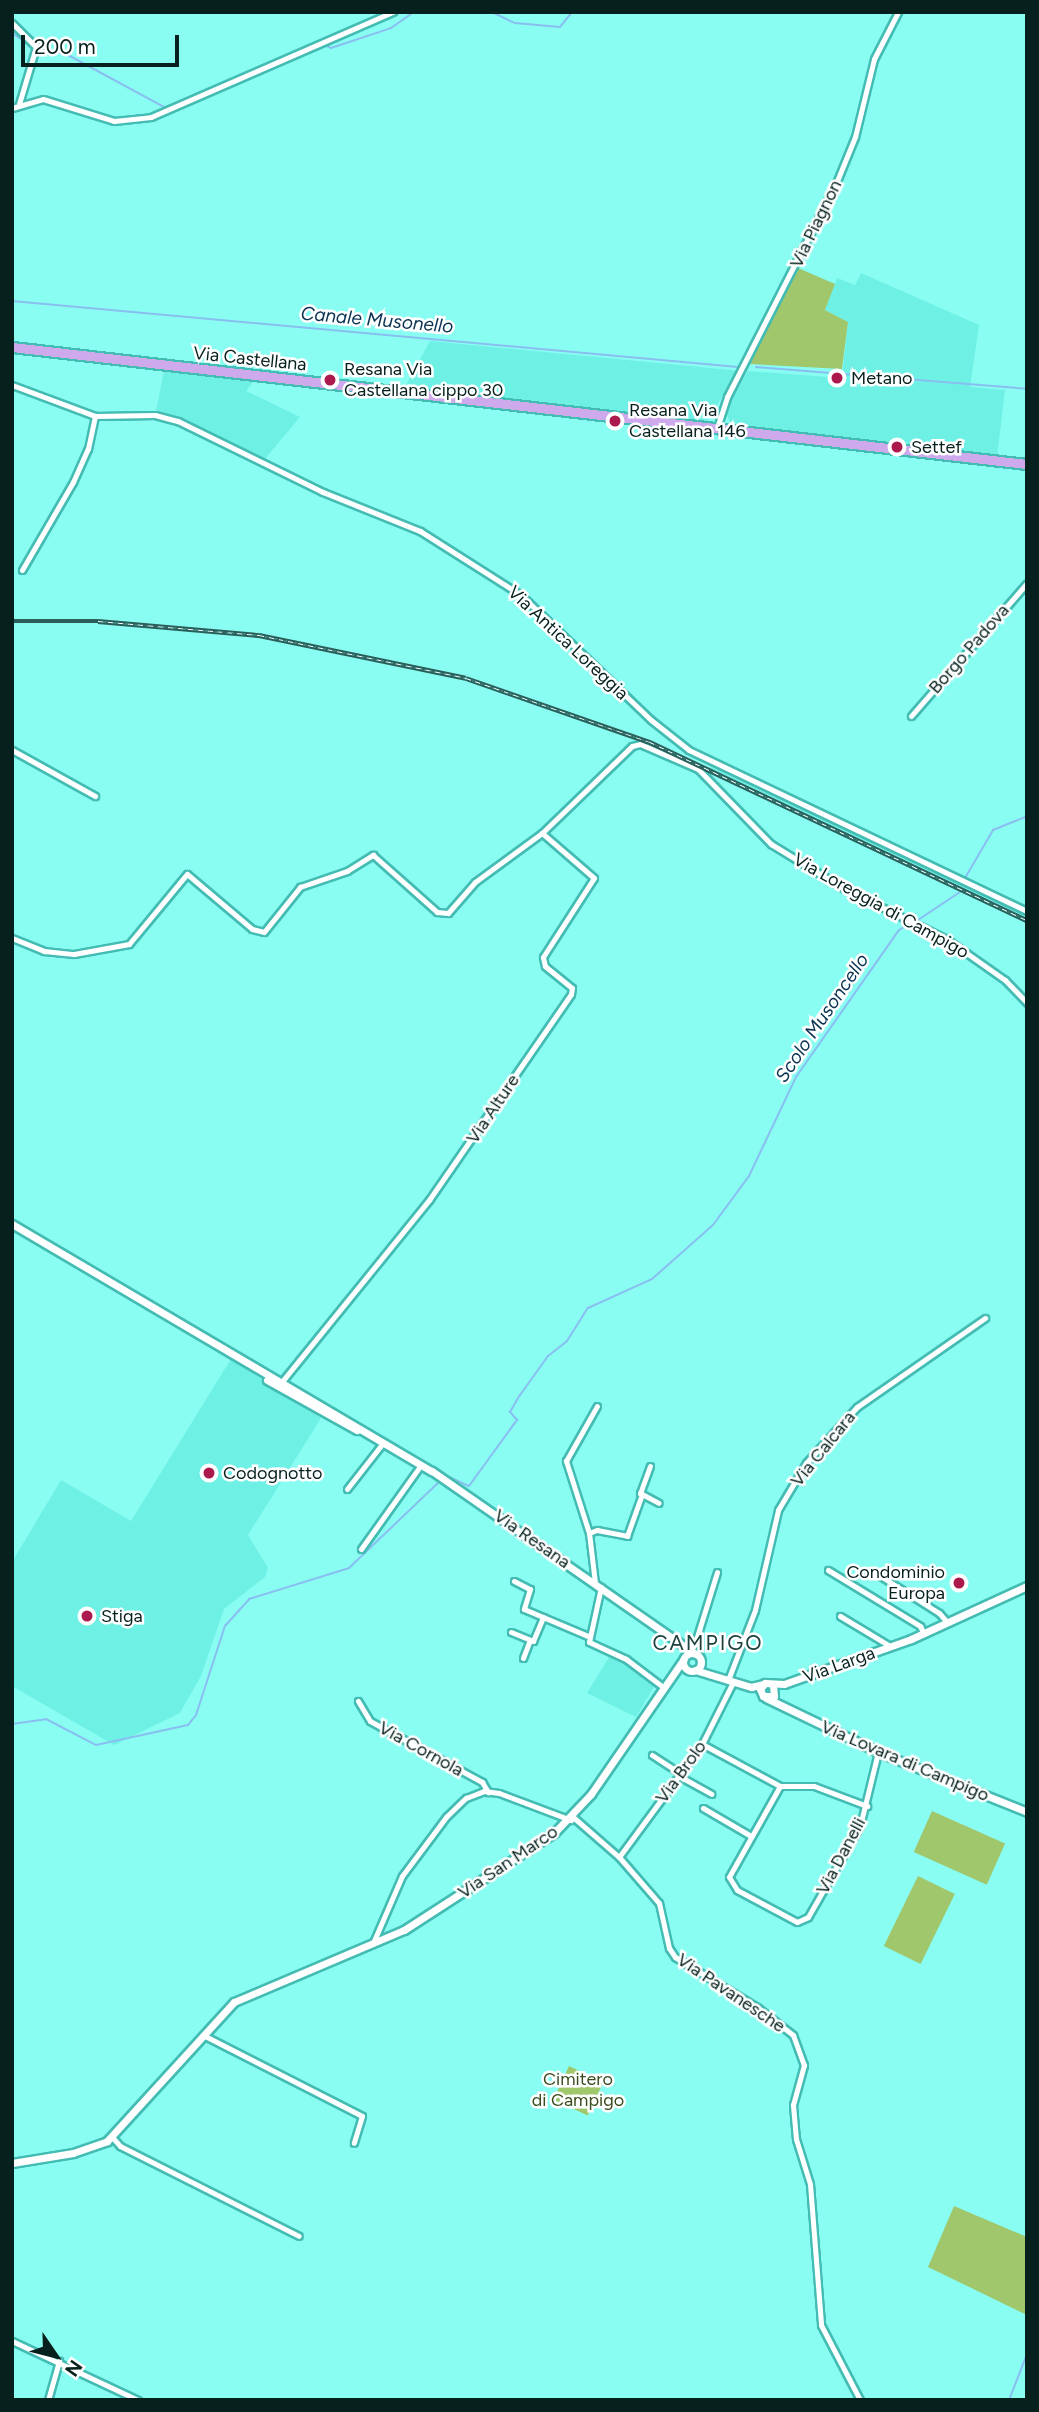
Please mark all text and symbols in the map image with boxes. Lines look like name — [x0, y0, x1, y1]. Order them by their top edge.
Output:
scale bar — [24, 21, 182, 65]
text: 200 m — [34, 34, 96, 59]
street label: Via Piagnon — [785, 177, 847, 271]
water label: Canale Musonello — [300, 302, 454, 338]
street label: Via Castellana — [192, 342, 308, 376]
place label: Resana Via Castellana cippo 30 — [344, 359, 503, 402]
place label: Metano — [851, 367, 912, 389]
marker: Metano — [829, 370, 845, 386]
marker: Resana Via Castellana cippo 30 — [322, 372, 338, 388]
place label: Resana Via Castellana 146 — [629, 400, 746, 442]
marker: Resana Via Castellana 146 — [607, 413, 623, 429]
place label: Settef — [911, 436, 962, 458]
marker: Settef — [889, 439, 905, 455]
street label: Via Antica Loreggia — [503, 582, 633, 704]
street label: Borgo Padova — [924, 600, 1014, 698]
street label: Via Loreggia di Campigo — [789, 849, 973, 963]
water label: Scolo Musoncello — [770, 949, 874, 1087]
street label: Via Alture — [462, 1070, 524, 1148]
street label: Via Calcara — [786, 1407, 860, 1491]
place label: Codognotto — [223, 1462, 322, 1484]
marker: Codognotto — [201, 1465, 217, 1481]
street label: Via Resana — [490, 1505, 574, 1573]
place label: Condominio Europa — [846, 1562, 945, 1604]
marker: Condominio Europa — [951, 1575, 967, 1591]
place label: Stiga — [101, 1605, 143, 1627]
marker: Stiga — [79, 1608, 95, 1624]
district label: CAMPIGO — [653, 1630, 763, 1656]
street label: Via Larga — [800, 1642, 878, 1688]
street label: Via Lovara di Campigo — [818, 1716, 992, 1806]
street label: Via Cornola — [375, 1717, 467, 1781]
street label: Via Brolo — [651, 1736, 711, 1808]
street label: Via Danelli — [812, 1814, 870, 1898]
street label: Via San Marco — [454, 1821, 562, 1903]
street label: Via Pavanesche — [673, 1949, 789, 2037]
park label: Cimitero di Campigo — [532, 2069, 624, 2112]
north arrow — [21, 2321, 91, 2391]
text: N — [60, 2356, 87, 2381]

